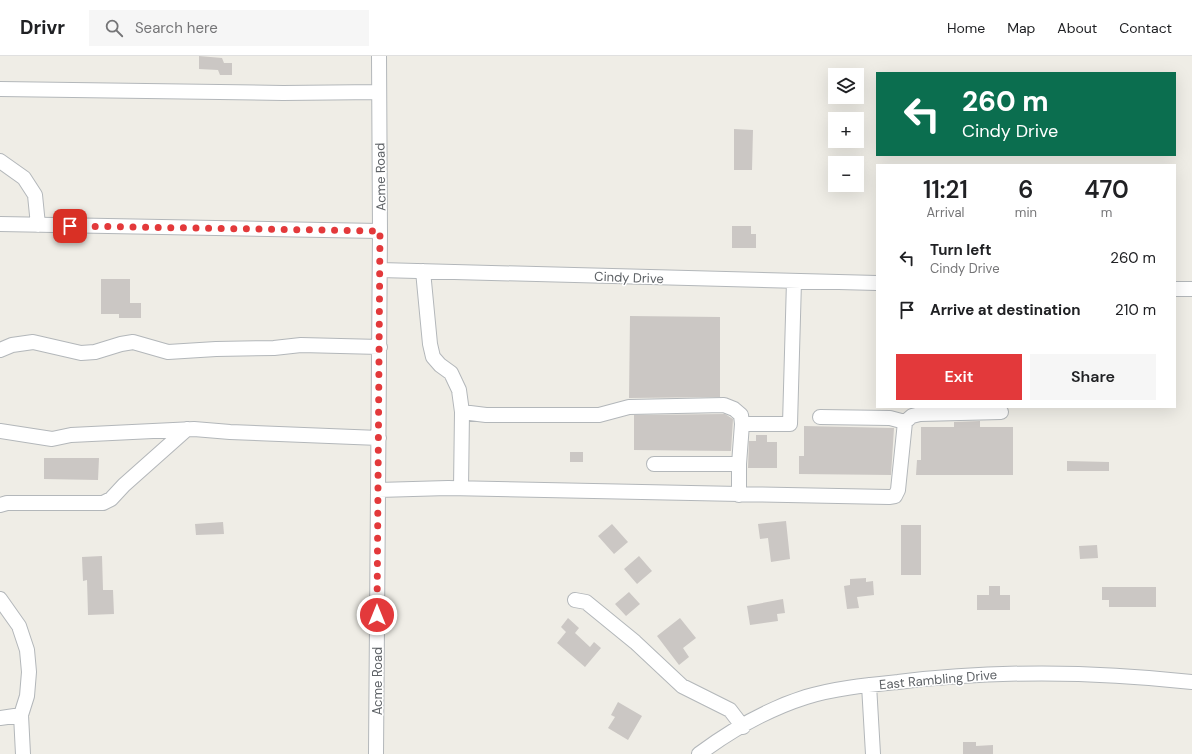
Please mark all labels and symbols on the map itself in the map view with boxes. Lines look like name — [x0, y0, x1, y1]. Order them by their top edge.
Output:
street label: Acme Road — [371, 143, 390, 211]
pin — [53, 209, 87, 243]
street label: Cindy Drive — [594, 268, 664, 287]
position arrow — [356, 594, 398, 636]
street label: Acme Road — [369, 647, 386, 715]
street label: East Rambling Drive — [878, 666, 998, 693]

